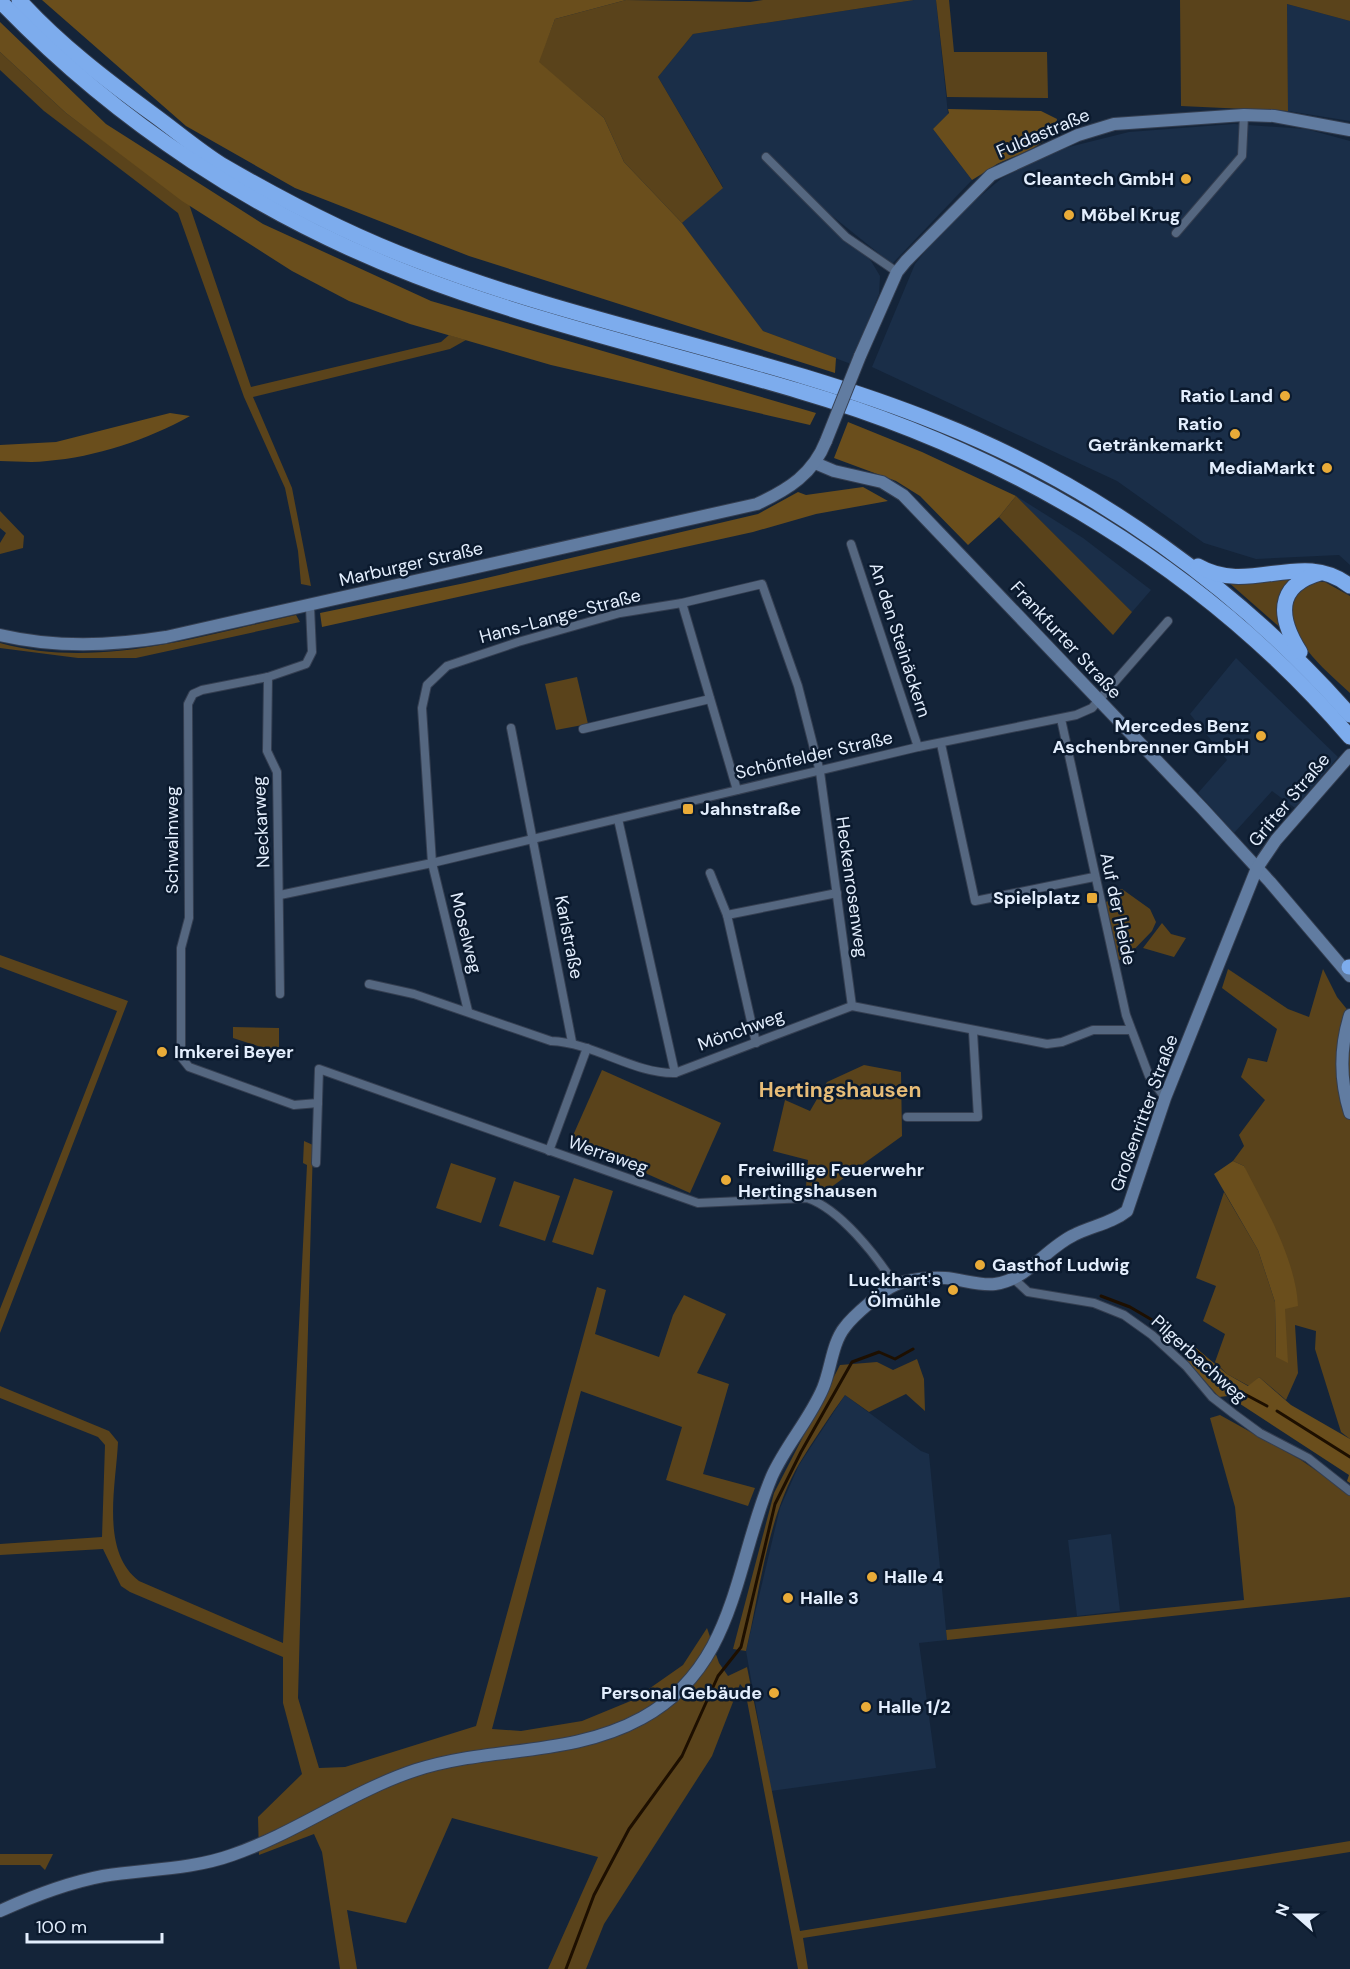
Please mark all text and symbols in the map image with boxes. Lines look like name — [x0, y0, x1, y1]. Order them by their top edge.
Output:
street label: Fuldastraße — [993, 103, 1093, 163]
place label: Cleantech GmbH — [1023, 167, 1174, 191]
marker: Cleantech GmbH — [1179, 172, 1193, 186]
place label: Möbel Krug — [1081, 203, 1181, 227]
marker: Möbel Krug — [1062, 208, 1076, 222]
place label: Ratio Land — [1180, 384, 1273, 408]
marker: Ratio Land — [1278, 389, 1292, 403]
place label: Ratio Getränkemarkt — [1088, 412, 1223, 457]
marker: Ratio Getränkemarkt — [1228, 427, 1242, 441]
place label: MediaMarkt — [1209, 456, 1315, 480]
marker: MediaMarkt — [1320, 461, 1334, 475]
street label: Marburger Straße — [337, 536, 485, 592]
street label: An den Steinäckern — [864, 559, 936, 721]
street label: Frankfurter Straße — [1005, 576, 1127, 704]
street label: Hans-Lange-Straße — [477, 583, 643, 649]
place label: Mercedes Benz Aschenbrenner GmbH — [1053, 714, 1249, 759]
street label: Schönfelder Straße — [733, 725, 895, 785]
marker: Mercedes Benz Aschenbrenner GmbH — [1254, 729, 1268, 743]
street label: Grifter Straße — [1243, 748, 1335, 852]
street label: Neckarweg — [247, 775, 275, 869]
street label: Schwalmweg — [160, 786, 184, 894]
place label: Jahnstraße — [700, 797, 801, 821]
marker: Jahnstraße — [681, 802, 695, 816]
street label: Heckenrosenweg — [830, 815, 874, 959]
street label: Auf der Heide — [1094, 851, 1142, 967]
place label: Spielplatz — [993, 886, 1080, 910]
street label: Moselweg — [444, 890, 488, 976]
marker: Spielplatz — [1085, 891, 1099, 905]
street label: Karlstraße — [549, 893, 589, 981]
street label: Mönchweg — [694, 1003, 788, 1057]
street label: Großenritter Straße — [1104, 1031, 1184, 1195]
place label: Imkerei Beyer — [174, 1040, 294, 1064]
marker: Imkerei Beyer — [155, 1045, 169, 1059]
district label: Hertingshausen — [759, 1076, 921, 1104]
street label: Werraweg — [565, 1130, 651, 1180]
place label: Freiwillige Feuerwehr Hertingshausen — [738, 1158, 924, 1203]
marker: Freiwillige Feuerwehr Hertingshausen — [719, 1173, 733, 1187]
place label: Gasthof Ludwig — [992, 1253, 1130, 1277]
marker: Gasthof Ludwig — [973, 1258, 987, 1272]
place label: Luckhart's Ölmühle — [849, 1268, 941, 1313]
marker: Luckhart's Ölmühle — [946, 1283, 960, 1297]
street label: Pilgerbachweg — [1146, 1310, 1252, 1408]
place label: Halle 4 — [884, 1565, 944, 1589]
marker: Halle 4 — [865, 1570, 879, 1584]
place label: Halle 3 — [800, 1586, 859, 1610]
marker: Halle 3 — [781, 1591, 795, 1605]
place label: Personal Gebäude — [601, 1681, 762, 1705]
marker: Personal Gebäude — [767, 1686, 781, 1700]
place label: Halle 1/2 — [878, 1695, 951, 1719]
marker: Halle 1/2 — [859, 1700, 873, 1714]
north arrow — [1266, 1885, 1326, 1945]
text: N — [1271, 1901, 1294, 1919]
scale bar — [27, 1906, 162, 1944]
text: 100 m — [36, 1915, 87, 1939]

